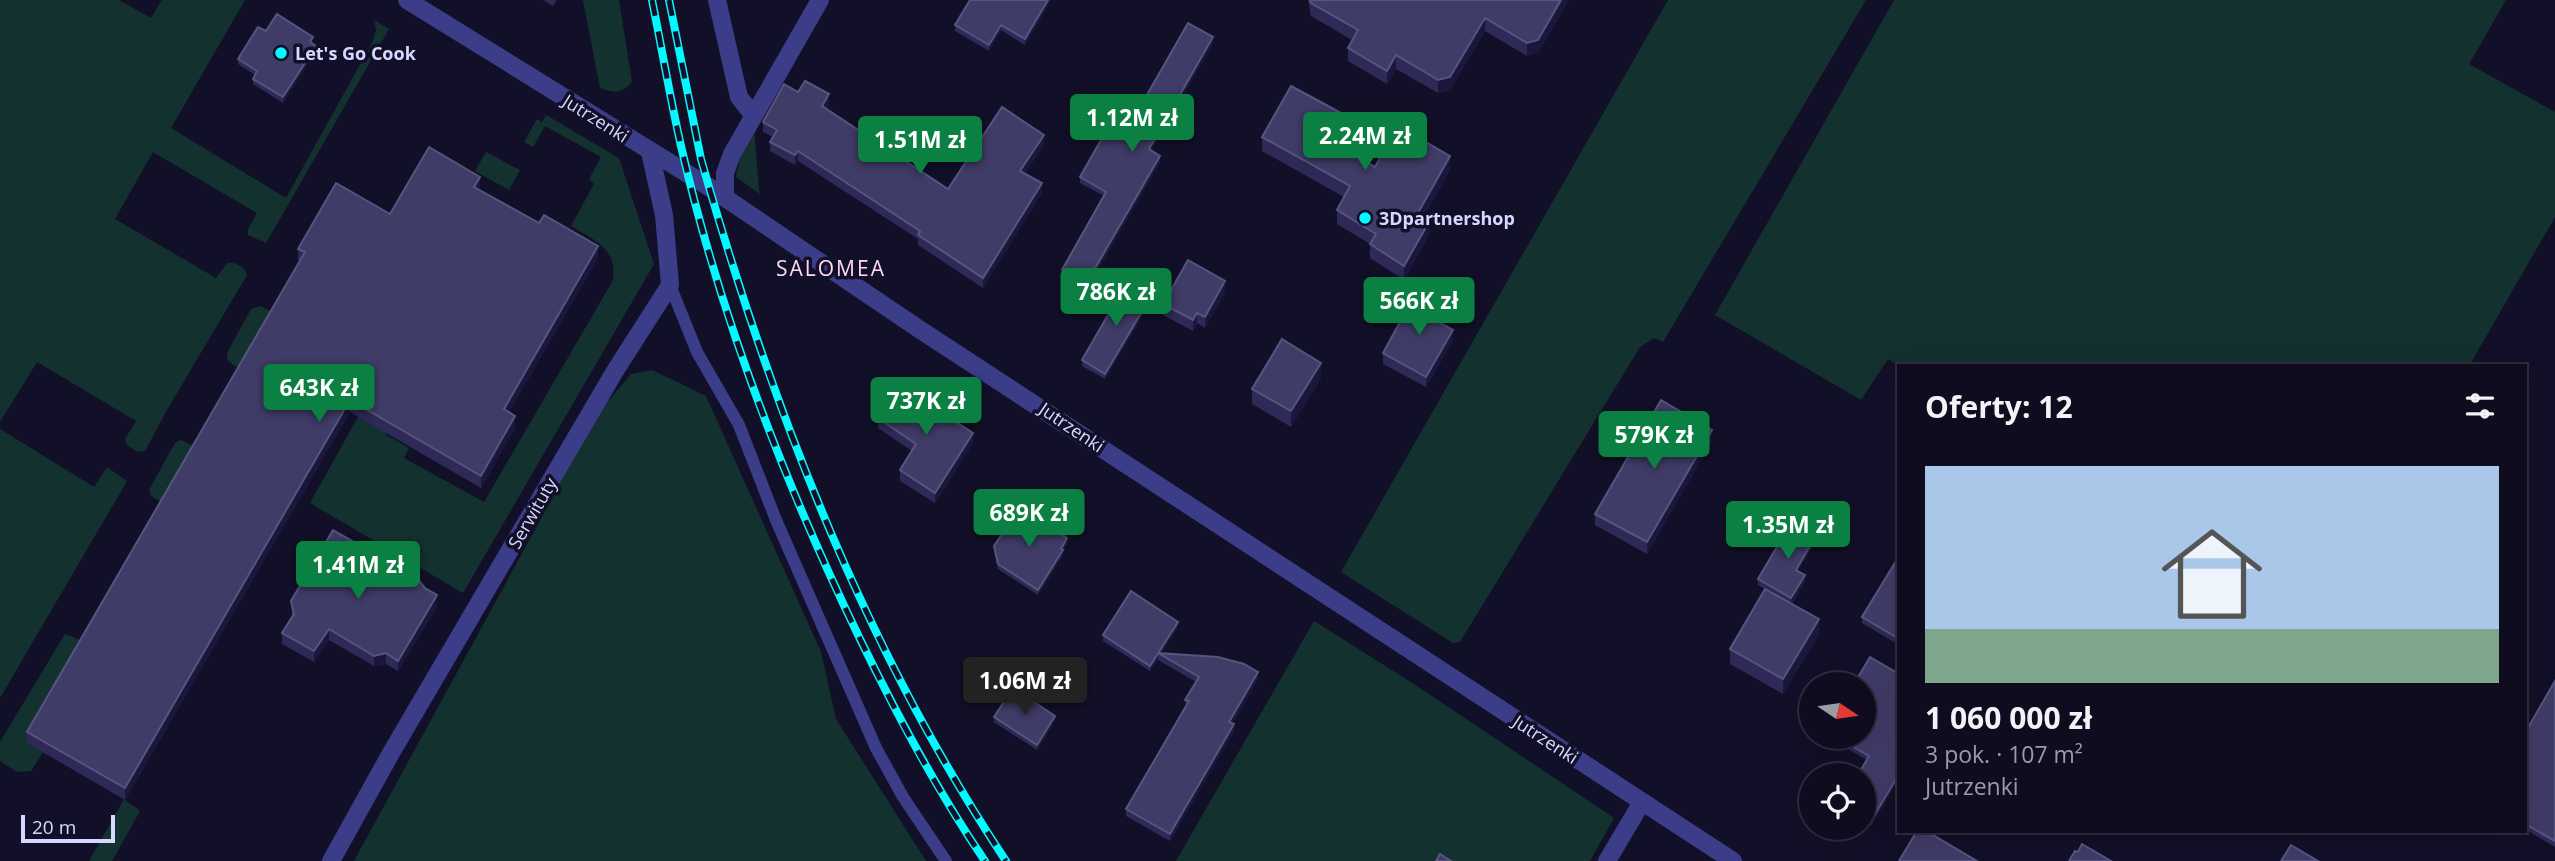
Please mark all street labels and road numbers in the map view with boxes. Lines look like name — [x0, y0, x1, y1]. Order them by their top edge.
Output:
street label: Jutrzenki — [557, 87, 633, 148]
street label: Jutrzenki — [1033, 395, 1109, 457]
street label: Serwituty — [502, 472, 563, 553]
street label: Jutrzenki — [1507, 708, 1583, 769]

